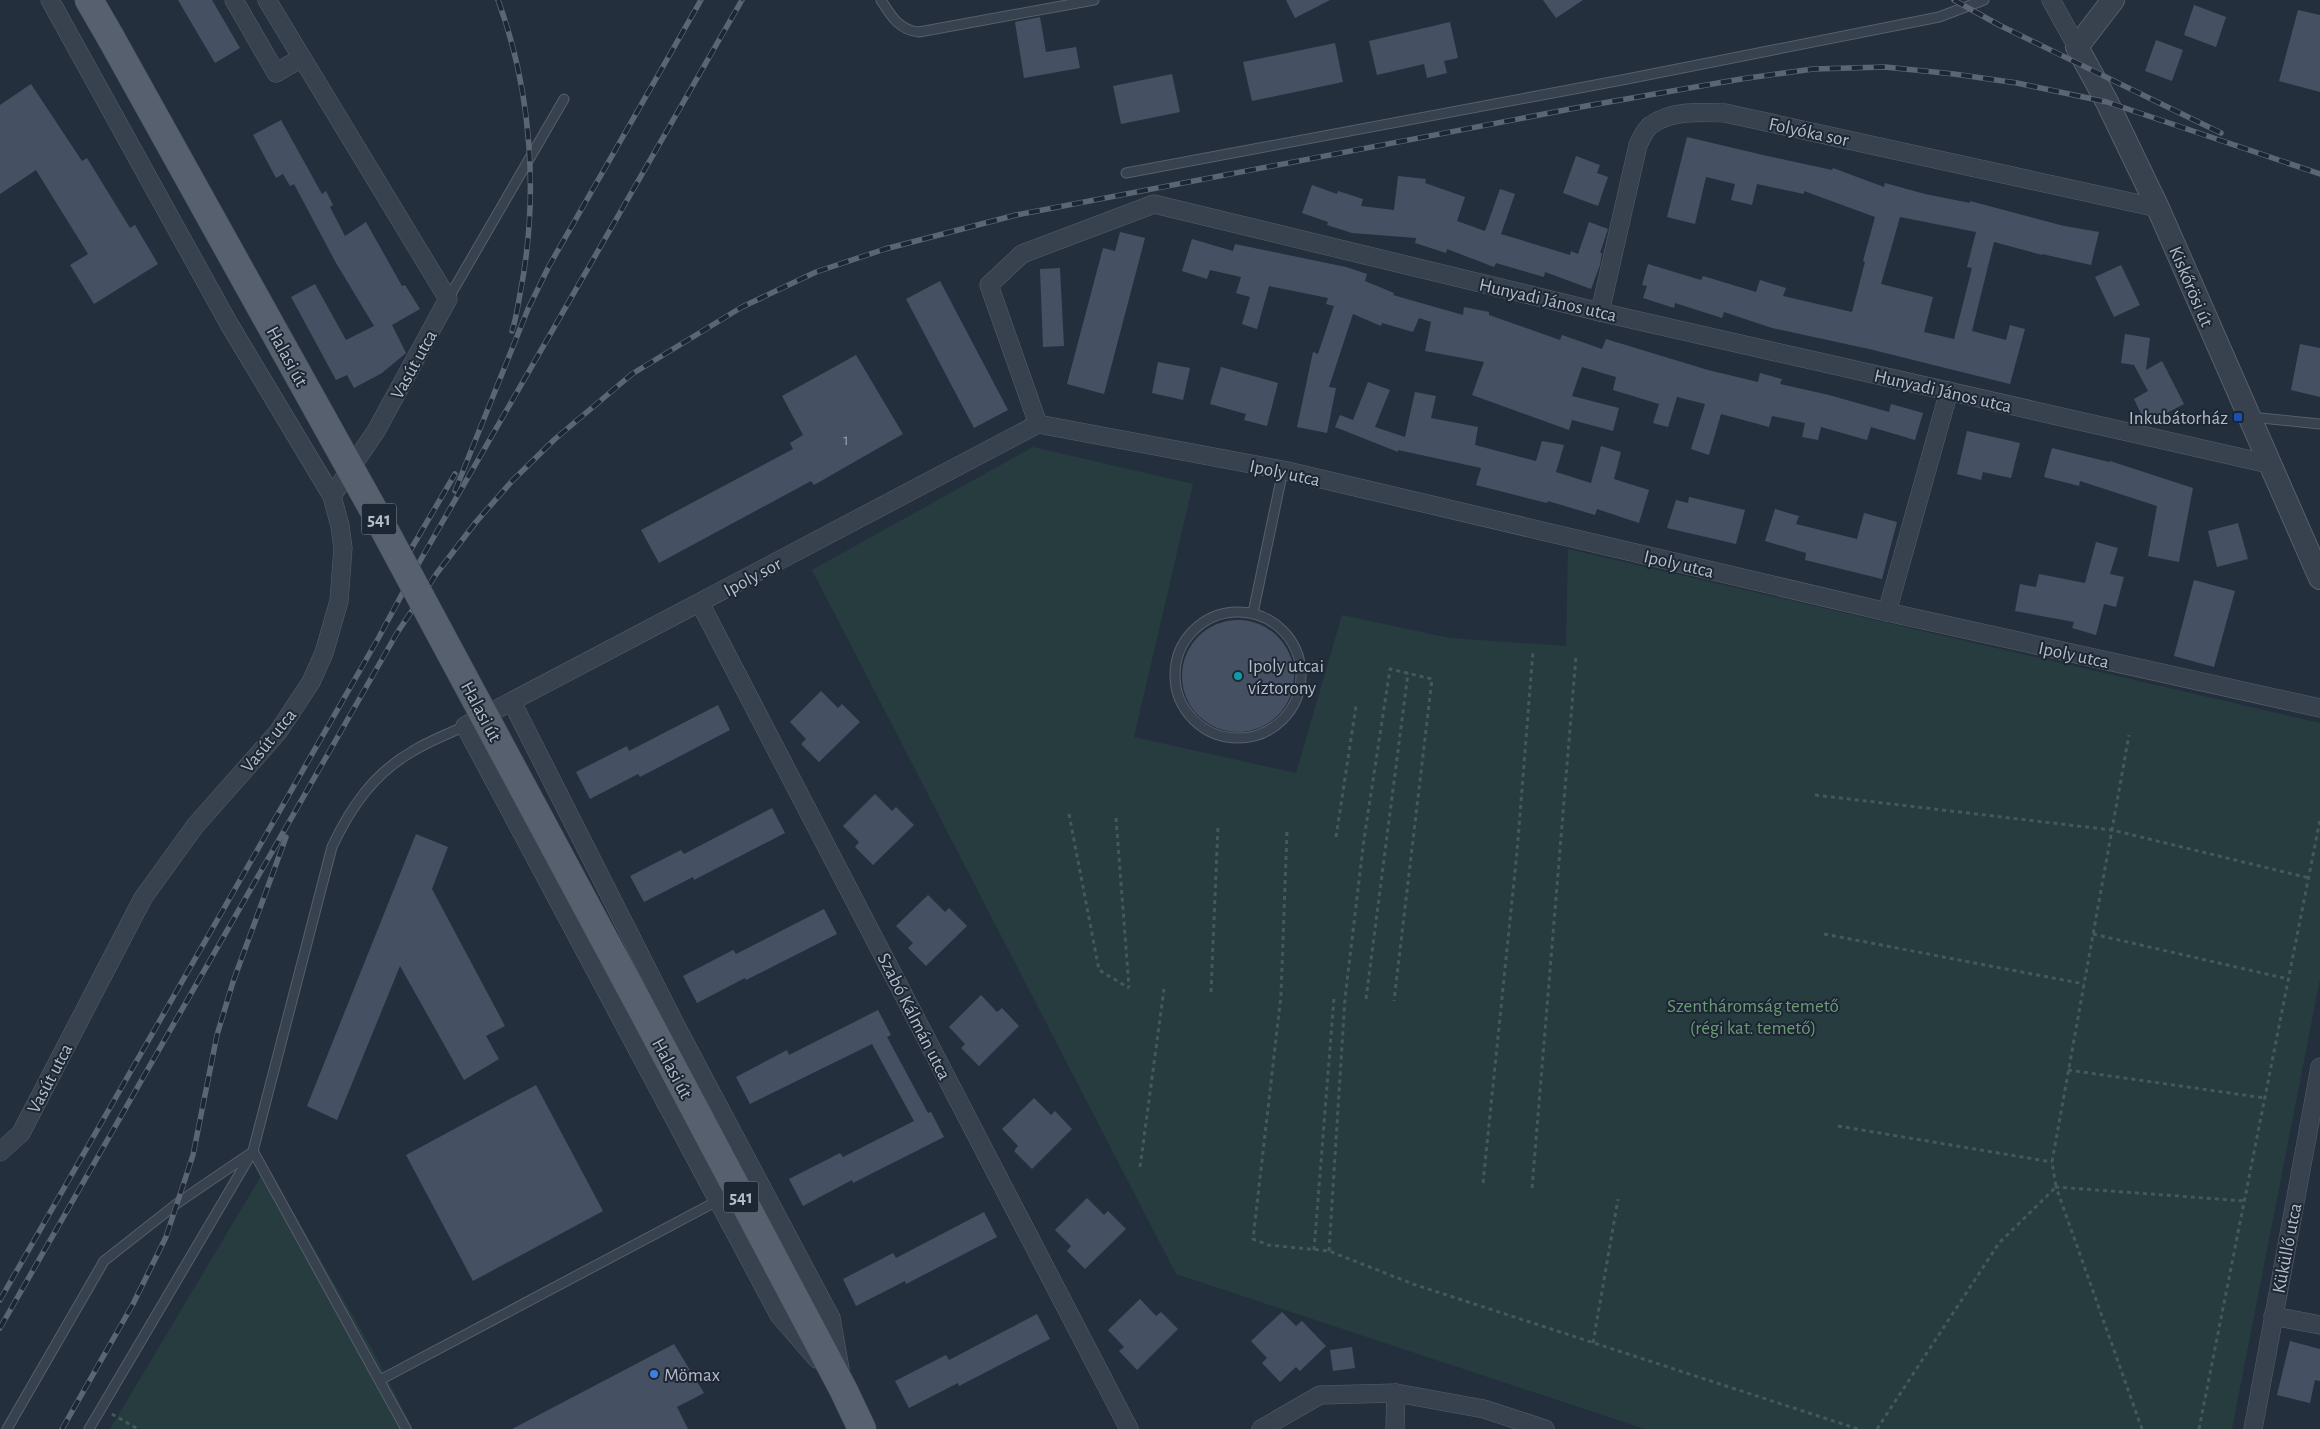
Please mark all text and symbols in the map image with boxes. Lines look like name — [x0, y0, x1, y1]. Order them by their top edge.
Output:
street label: Folyóka sor — [1767, 115, 1850, 150]
street label: Kiskőrösi út — [2165, 244, 2216, 330]
street label: Hunyadi János utca — [1477, 275, 1619, 326]
street label: Halasi út — [263, 324, 311, 390]
street label: Vasút utca — [388, 327, 441, 402]
street label: Hunyadi János utca — [1872, 366, 2014, 417]
place label: Inkubátorház — [2129, 409, 2228, 428]
marker: Inkubátorház — [2232, 411, 2244, 423]
house number: 1 — [843, 432, 849, 448]
street label: Ipoly utca — [1248, 457, 1322, 490]
road number: 541 — [362, 504, 396, 534]
street label: Ipoly utca — [1642, 547, 1716, 582]
street label: Ipoly sor — [721, 554, 785, 600]
street label: Ipoly utca — [2037, 639, 2111, 672]
place label: Ipoly utcai víztorony — [1248, 657, 1324, 698]
marker: Ipoly utcai víztorony — [1232, 670, 1244, 682]
street label: Halasi út — [457, 678, 504, 745]
street label: Vasút utca — [238, 705, 301, 776]
street label: Szabó Kálmán utca — [874, 950, 954, 1083]
park label: Szentháromság temető (régi kat. temető) — [1667, 997, 1839, 1038]
street label: Halasi út — [648, 1035, 695, 1102]
street label: Vasút utca — [24, 1041, 77, 1117]
road number: 541 — [724, 1182, 758, 1212]
street label: Küküllő utca — [2269, 1201, 2306, 1295]
place label: Mömax — [664, 1366, 720, 1385]
marker: Mömax — [648, 1368, 660, 1380]

